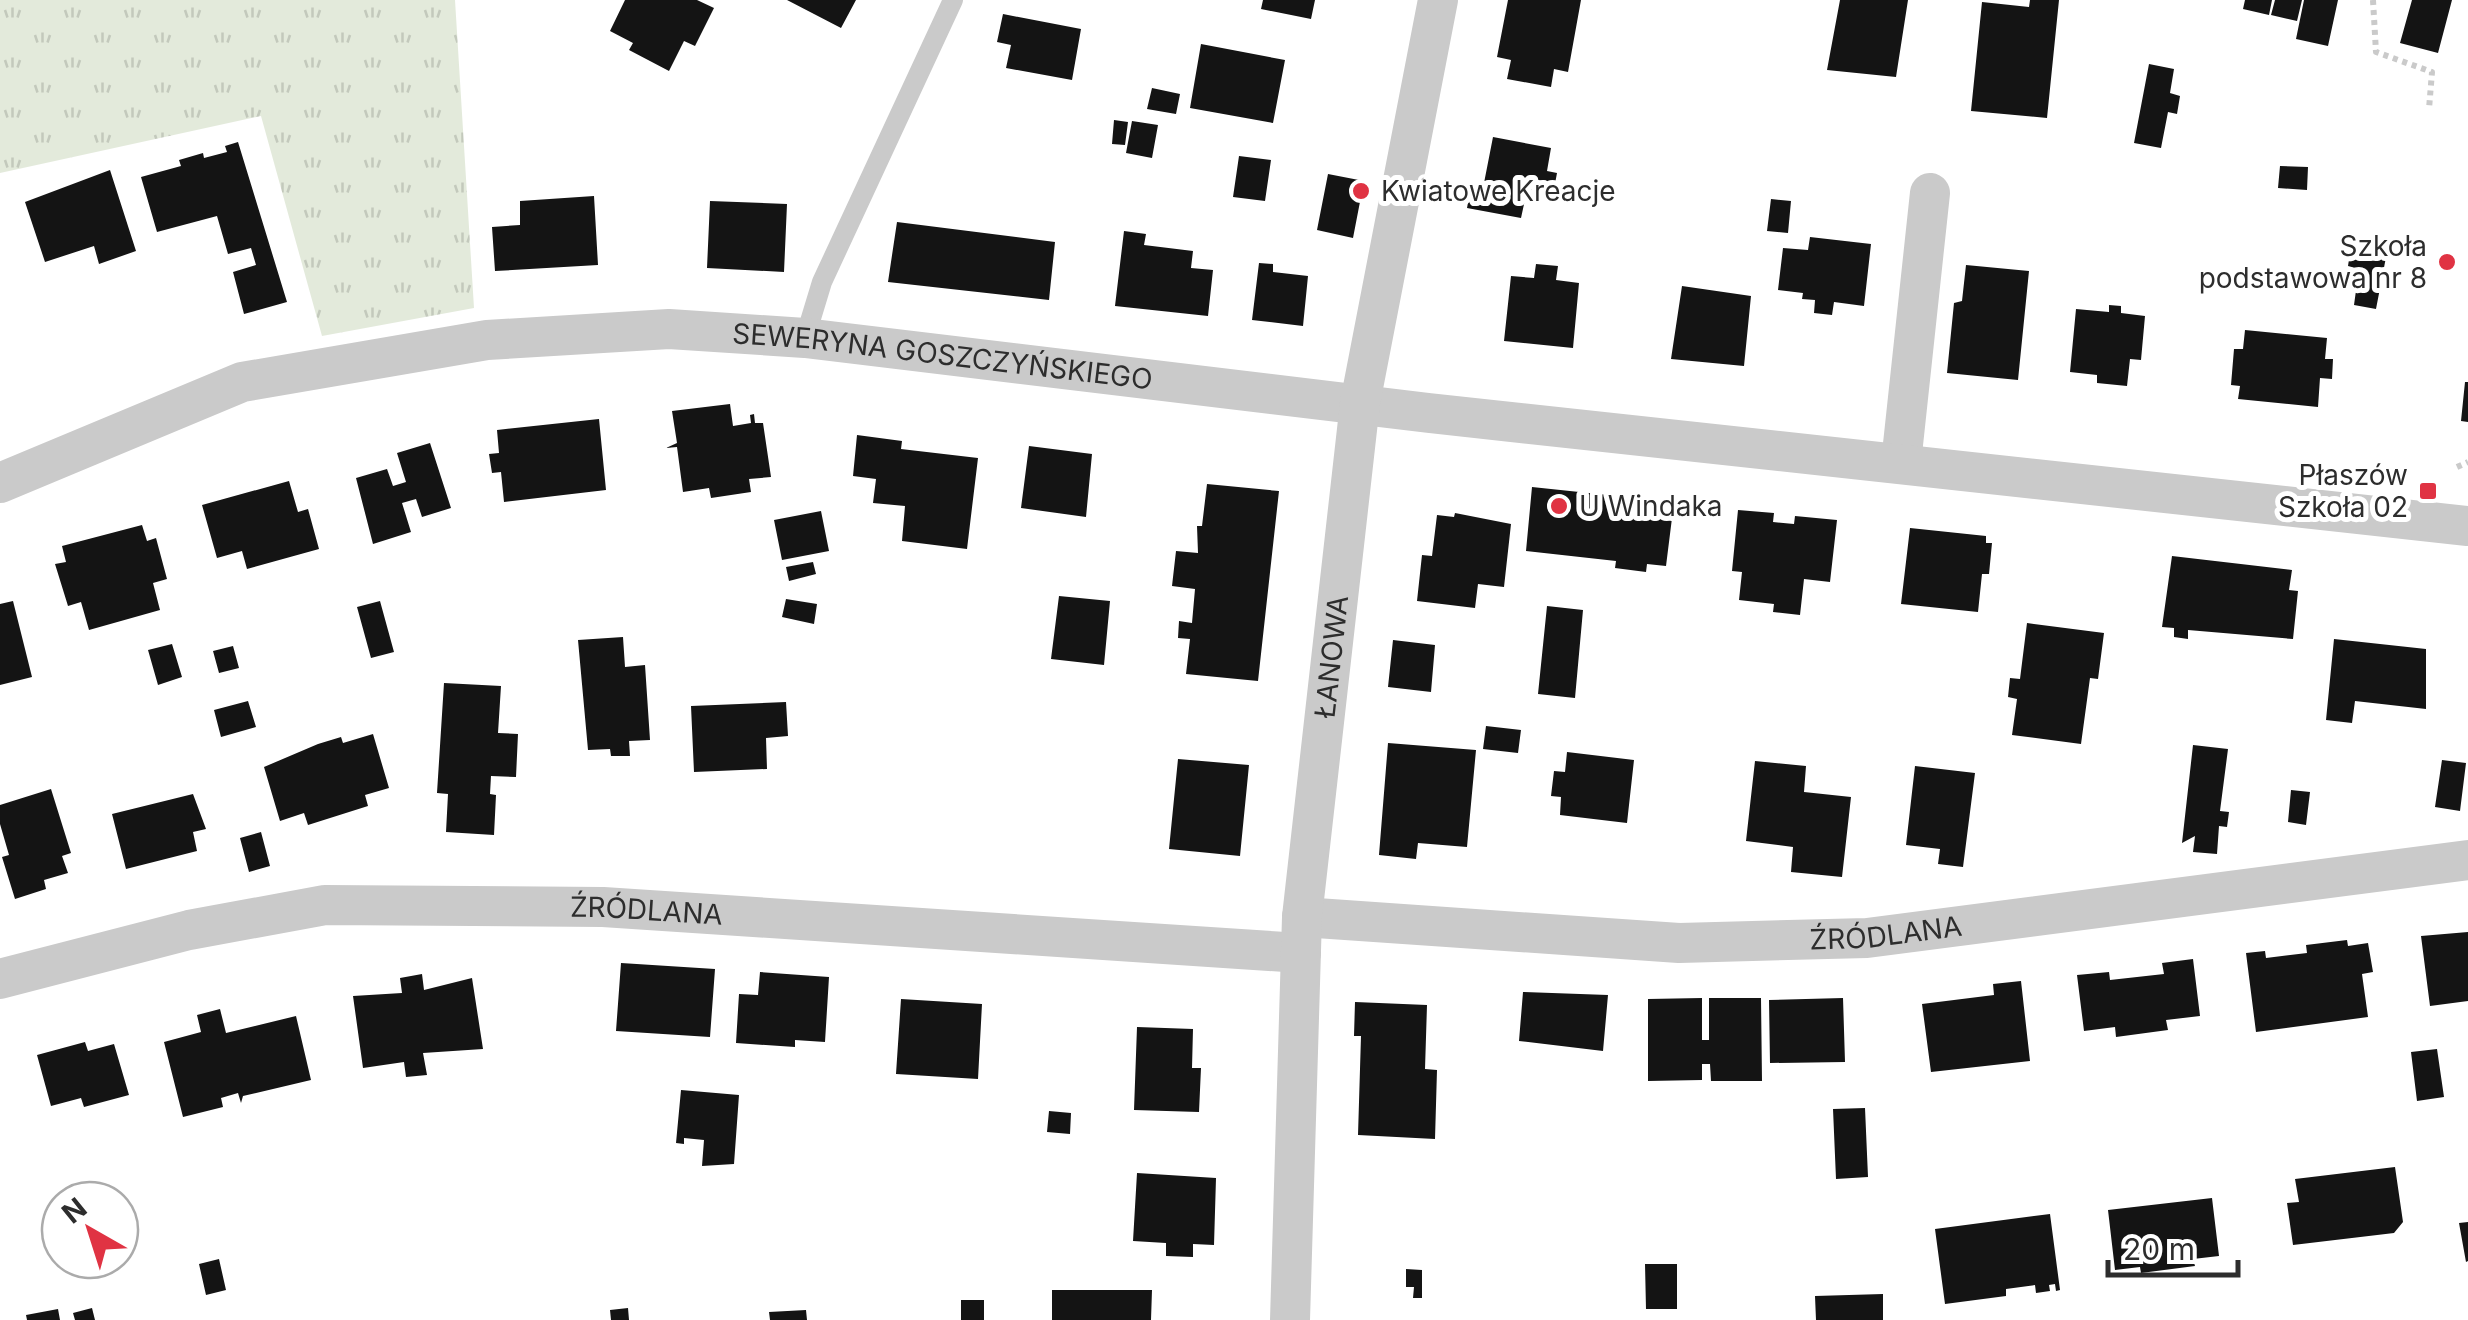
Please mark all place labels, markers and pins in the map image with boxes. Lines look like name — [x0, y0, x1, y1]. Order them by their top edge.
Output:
place label: Kwiatowe Kreacje — [1381, 174, 1616, 208]
marker: Kwiatowe Kreacje — [1350, 180, 1372, 202]
place label: Szkoła podstawowa nr 8 — [2199, 229, 2427, 295]
marker: Szkoła podstawowa nr 8 — [2436, 251, 2458, 273]
place label: Płaszów Szkoła 02 — [2278, 458, 2408, 524]
marker: Płaszów Szkoła 02 — [2417, 480, 2439, 502]
place label: U Windaka — [1579, 489, 1723, 523]
marker: U Windaka — [1548, 495, 1570, 517]

